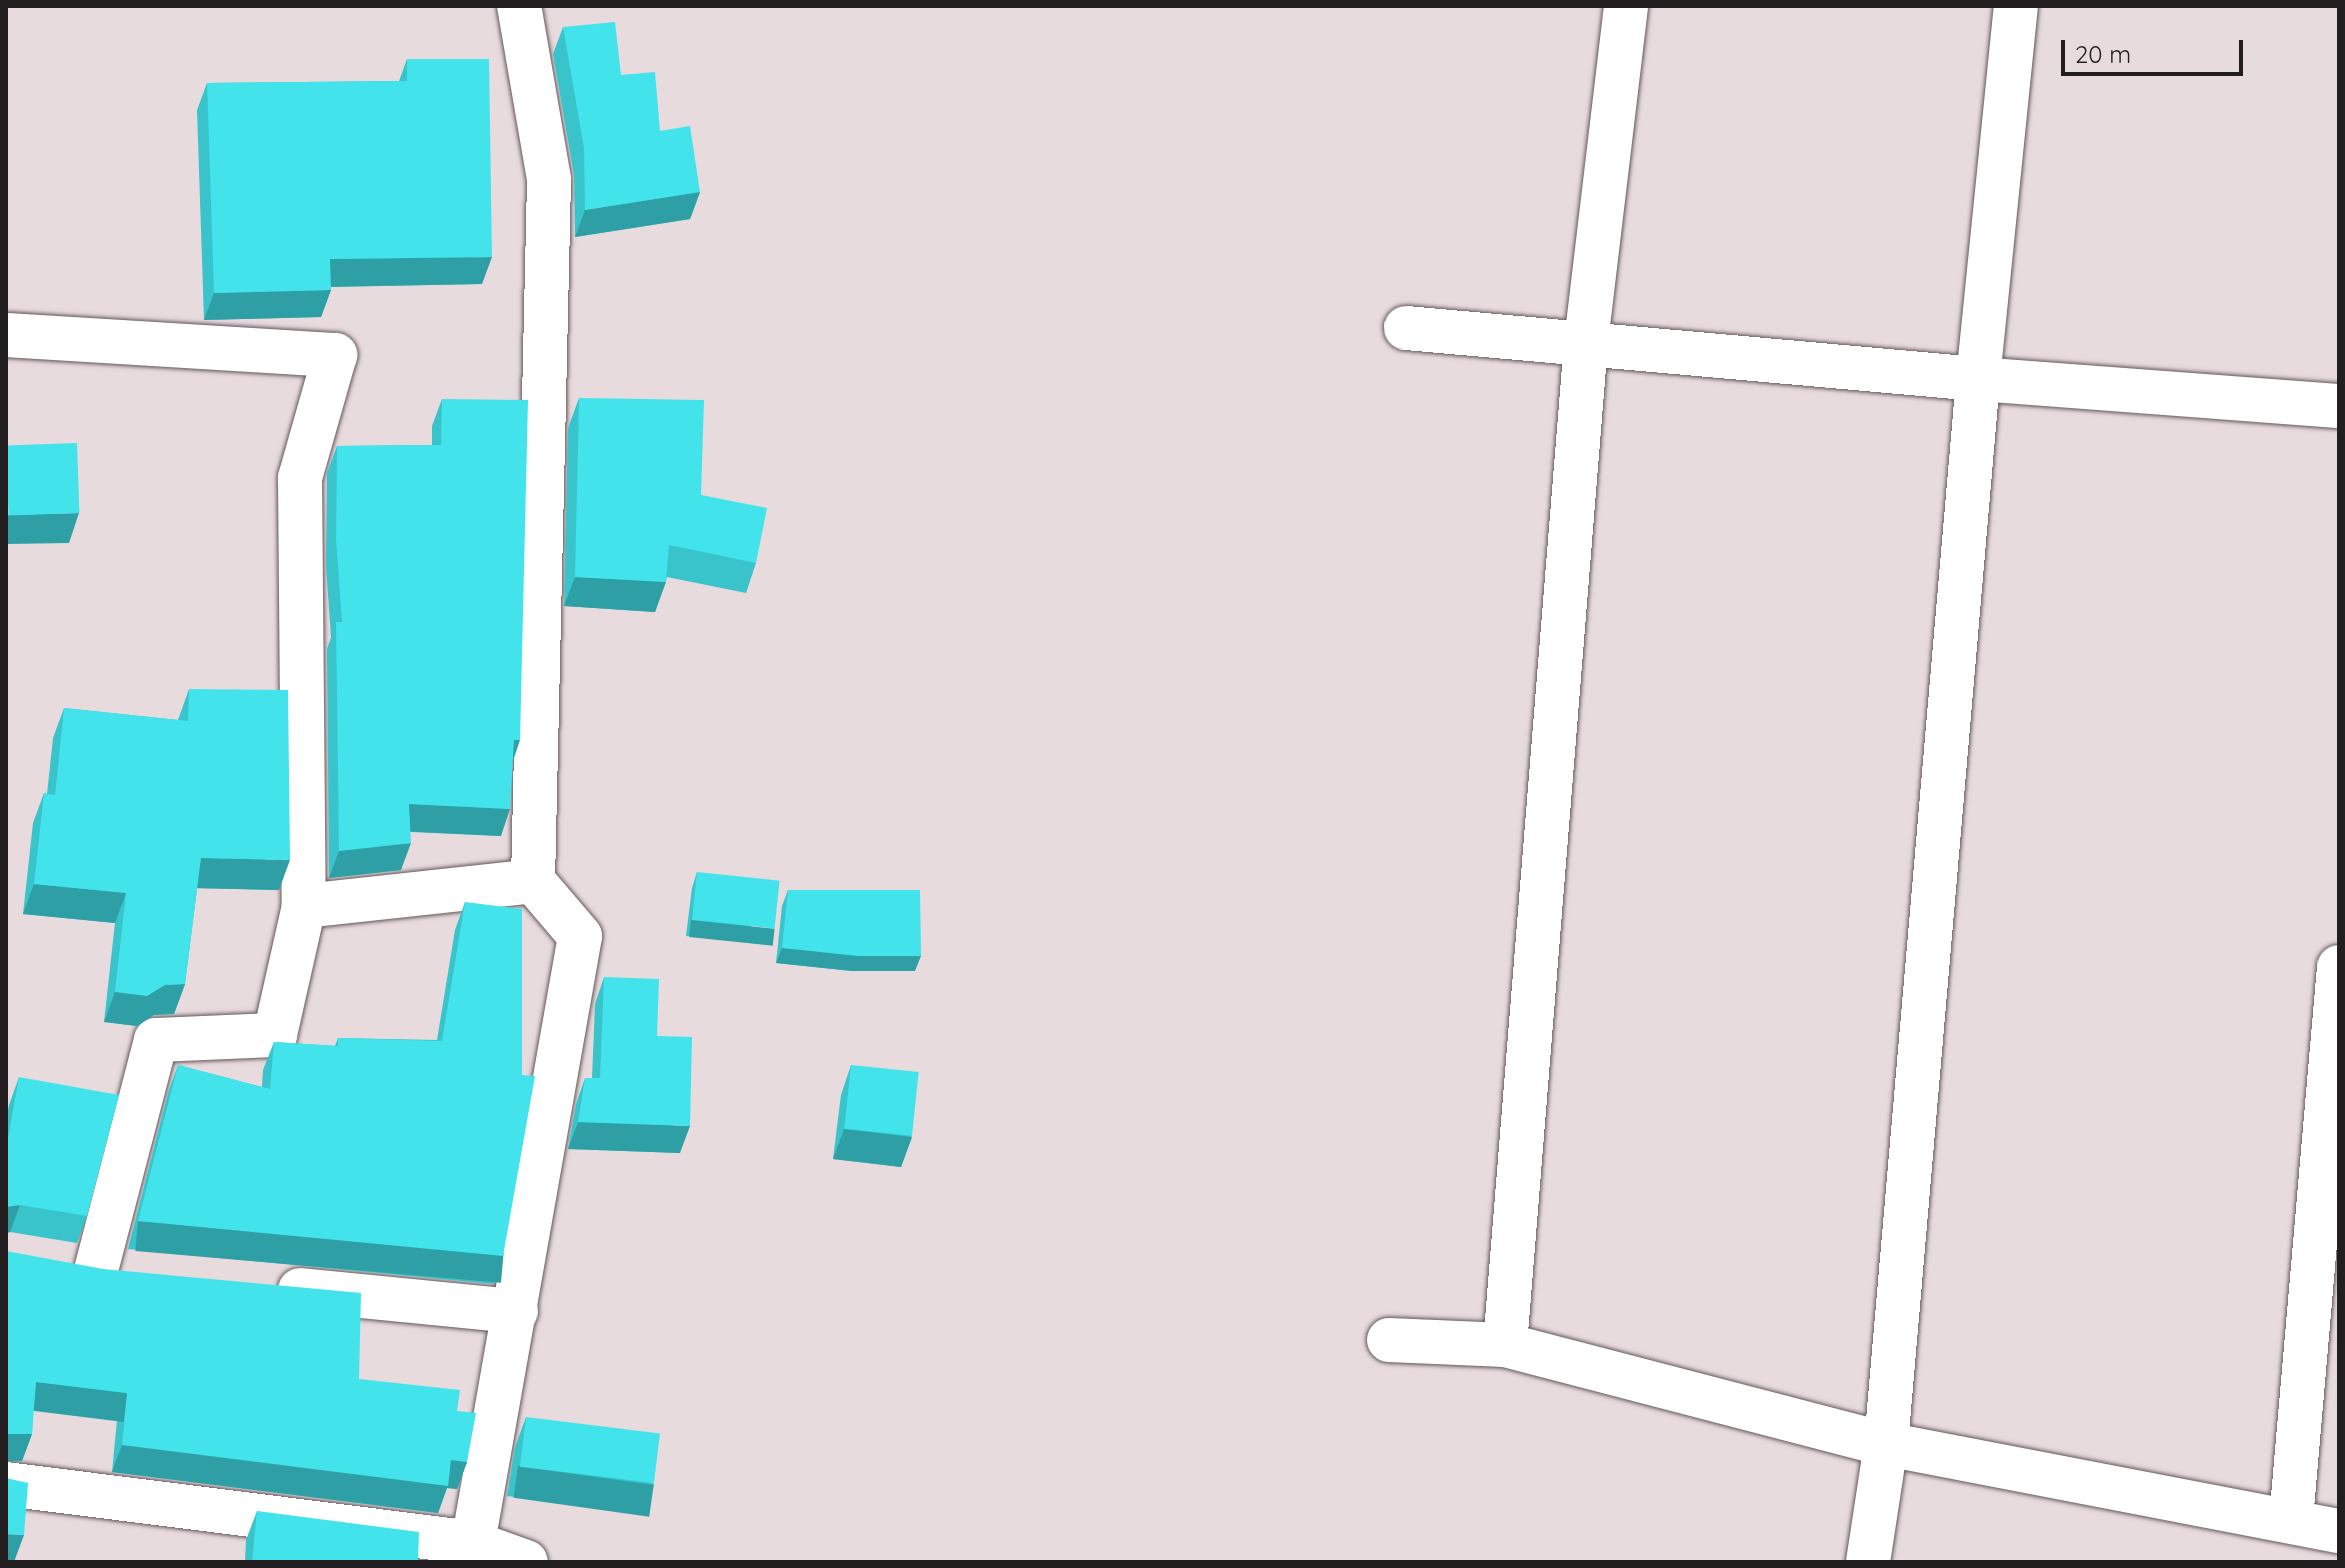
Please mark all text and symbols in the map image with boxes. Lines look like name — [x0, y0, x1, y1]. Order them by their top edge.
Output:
scale bar — [2065, 24, 2247, 74]
text: 20 m — [2075, 39, 2131, 69]

